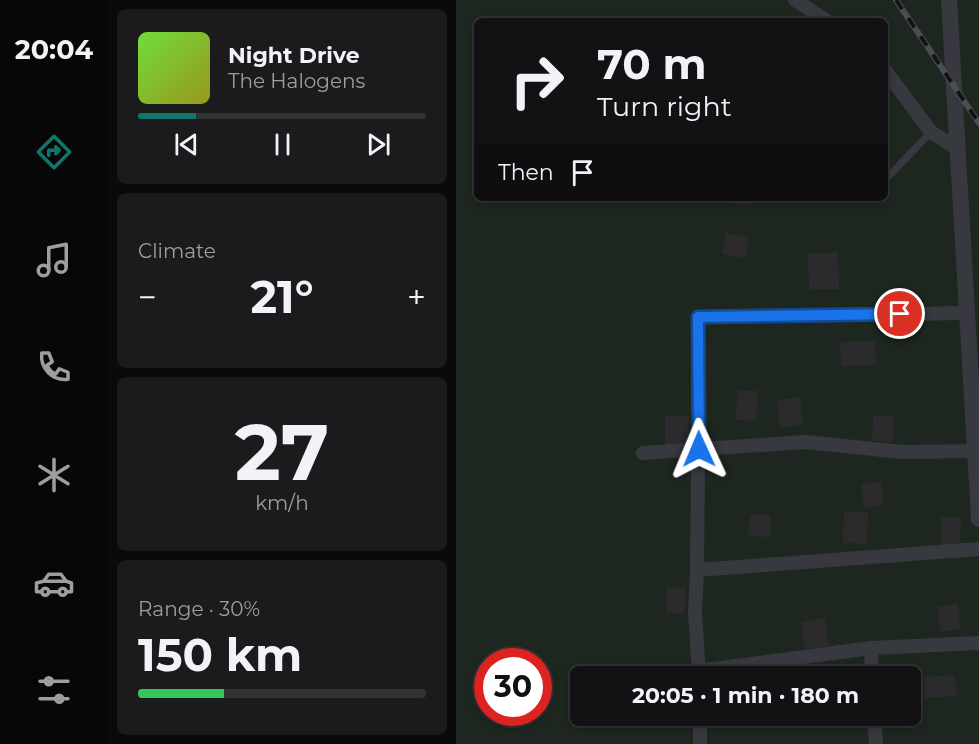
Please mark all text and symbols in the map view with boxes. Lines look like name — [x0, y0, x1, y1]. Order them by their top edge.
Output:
text: 20:04 — [15, 33, 93, 66]
text: 70 m — [597, 38, 707, 90]
text: Night Drive — [228, 42, 360, 69]
icon: right — [498, 42, 576, 120]
text: The Halogens — [228, 69, 365, 93]
text: Turn right — [597, 90, 732, 123]
icon: previous — [170, 128, 203, 161]
icon: pause — [266, 128, 299, 161]
icon: next — [362, 128, 395, 161]
icon: directions — [33, 131, 75, 173]
icon: arrive — [566, 156, 599, 189]
text: Then — [498, 159, 554, 186]
icon: music — [33, 239, 75, 281]
text: Climate — [138, 239, 216, 263]
text: 21° — [250, 269, 314, 324]
text: − — [138, 277, 157, 317]
text: + — [407, 277, 426, 317]
pin — [874, 288, 925, 339]
icon: arrive — [883, 297, 916, 330]
icon: phone — [33, 346, 75, 388]
text: 27 — [235, 404, 329, 500]
position arrow — [667, 417, 731, 481]
icon: climate — [33, 454, 75, 496]
text: km/h — [255, 491, 309, 515]
icon: car — [33, 562, 75, 604]
text: Range · 30% — [138, 597, 260, 621]
text: 150 km — [138, 627, 302, 682]
speed limit sign: 30 — [474, 648, 552, 726]
icon: filters — [33, 669, 75, 711]
text: 20:05 · 1 min · 180 m — [632, 682, 859, 709]

